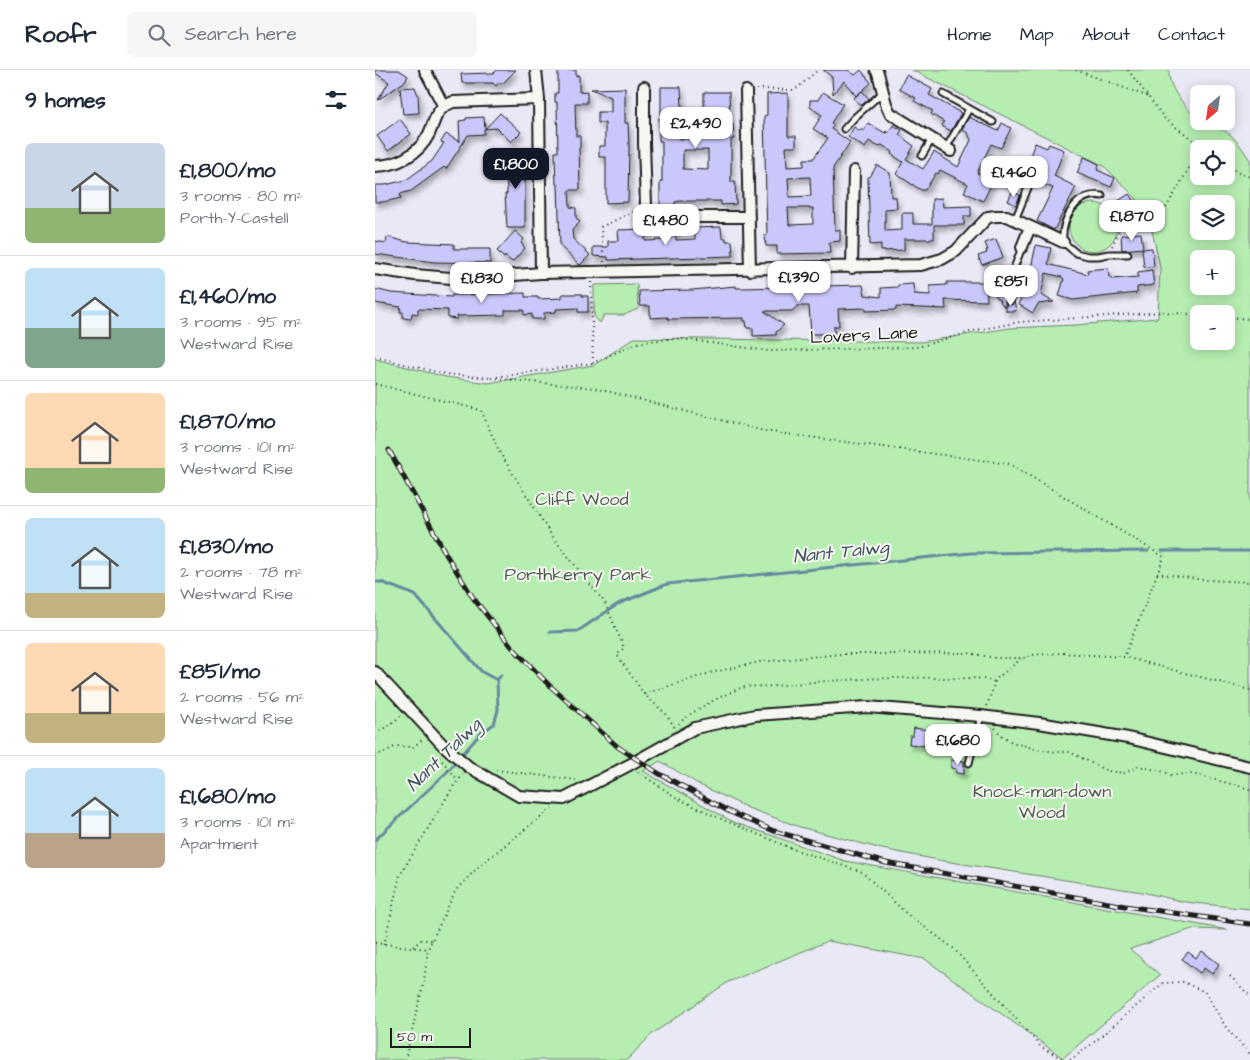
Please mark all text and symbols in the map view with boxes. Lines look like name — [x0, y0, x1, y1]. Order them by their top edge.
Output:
search box — [127, 12, 477, 57]
text: Roofr — [25, 18, 97, 52]
icon: search — [145, 21, 173, 49]
text: Search here — [185, 21, 297, 48]
text: Home — [947, 22, 992, 47]
text: Map — [1020, 22, 1054, 47]
text: About — [1082, 22, 1130, 47]
text: Contact — [1158, 22, 1225, 47]
north arrow — [1190, 85, 1235, 130]
map controls — [1190, 85, 1235, 350]
text: 9 homes — [25, 86, 106, 115]
icon: filters — [322, 86, 350, 114]
pin: £2,490 — [655, 106, 737, 149]
text: £2,490 — [671, 112, 721, 134]
button: locate — [1190, 140, 1235, 185]
pin: £1,800 — [475, 148, 557, 190]
text: £1,800 — [494, 153, 538, 175]
text: £1,800/mo — [180, 156, 276, 185]
pin: £1,460 — [973, 156, 1055, 198]
text: £1,460 — [992, 161, 1036, 183]
icon: home — [65, 163, 125, 223]
text: 3 rooms · 80 m² — [180, 185, 302, 207]
button: layers — [1190, 195, 1235, 240]
pin: £1,870 — [1091, 200, 1173, 242]
pin: £1,480 — [625, 204, 707, 246]
text: £1,870 — [1110, 205, 1154, 227]
text: Porth-Y-Castell — [180, 207, 289, 229]
text: £1,480 — [644, 209, 688, 231]
button: + — [1190, 250, 1235, 295]
pin: £1,390 — [758, 260, 840, 303]
pin: £1,830 — [441, 262, 523, 304]
pin: £851 — [981, 264, 1041, 307]
text: £1,390 — [779, 266, 819, 288]
text: £1,830 — [461, 267, 503, 289]
text: £851 — [995, 270, 1027, 292]
text: £1,460/mo — [180, 282, 276, 311]
icon: home — [65, 288, 125, 348]
button: − — [1190, 305, 1235, 350]
text: 3 rooms · 95 m² — [180, 311, 302, 333]
street label: Lovers Lane — [809, 320, 919, 350]
text: Westward Rise — [180, 333, 293, 355]
text: £1,870/mo — [180, 407, 275, 436]
icon: home — [65, 413, 125, 473]
text: 3 rooms · 101 m² — [180, 436, 296, 458]
text: Westward Rise — [180, 458, 293, 480]
park label: Cliff Wood — [535, 487, 629, 512]
text: £1,830/mo — [180, 532, 273, 561]
water label: Nant Talwg — [792, 533, 891, 570]
icon: home — [65, 538, 125, 598]
text: 2 rooms · 78 m² — [180, 561, 303, 583]
park label: Porthkerry Park — [504, 562, 652, 588]
text: Westward Rise — [180, 583, 293, 605]
text: £851/mo — [180, 657, 260, 686]
icon: home — [65, 663, 125, 723]
text: 2 rooms · 56 m² — [180, 686, 304, 708]
text: Westward Rise — [180, 708, 293, 730]
water label: Nant Talwg — [400, 711, 489, 798]
pin: £1,680 — [917, 724, 999, 766]
text: £1,680 — [936, 729, 980, 751]
park label: Knock-man-down Wood — [973, 779, 1111, 825]
text: £1,680/mo — [180, 782, 275, 811]
icon: home — [65, 788, 125, 848]
text: 3 rooms · 101 m² — [180, 811, 296, 833]
text: Apartment — [180, 833, 258, 855]
scale bar — [390, 1025, 471, 1048]
text: 50 m — [397, 1027, 432, 1047]

